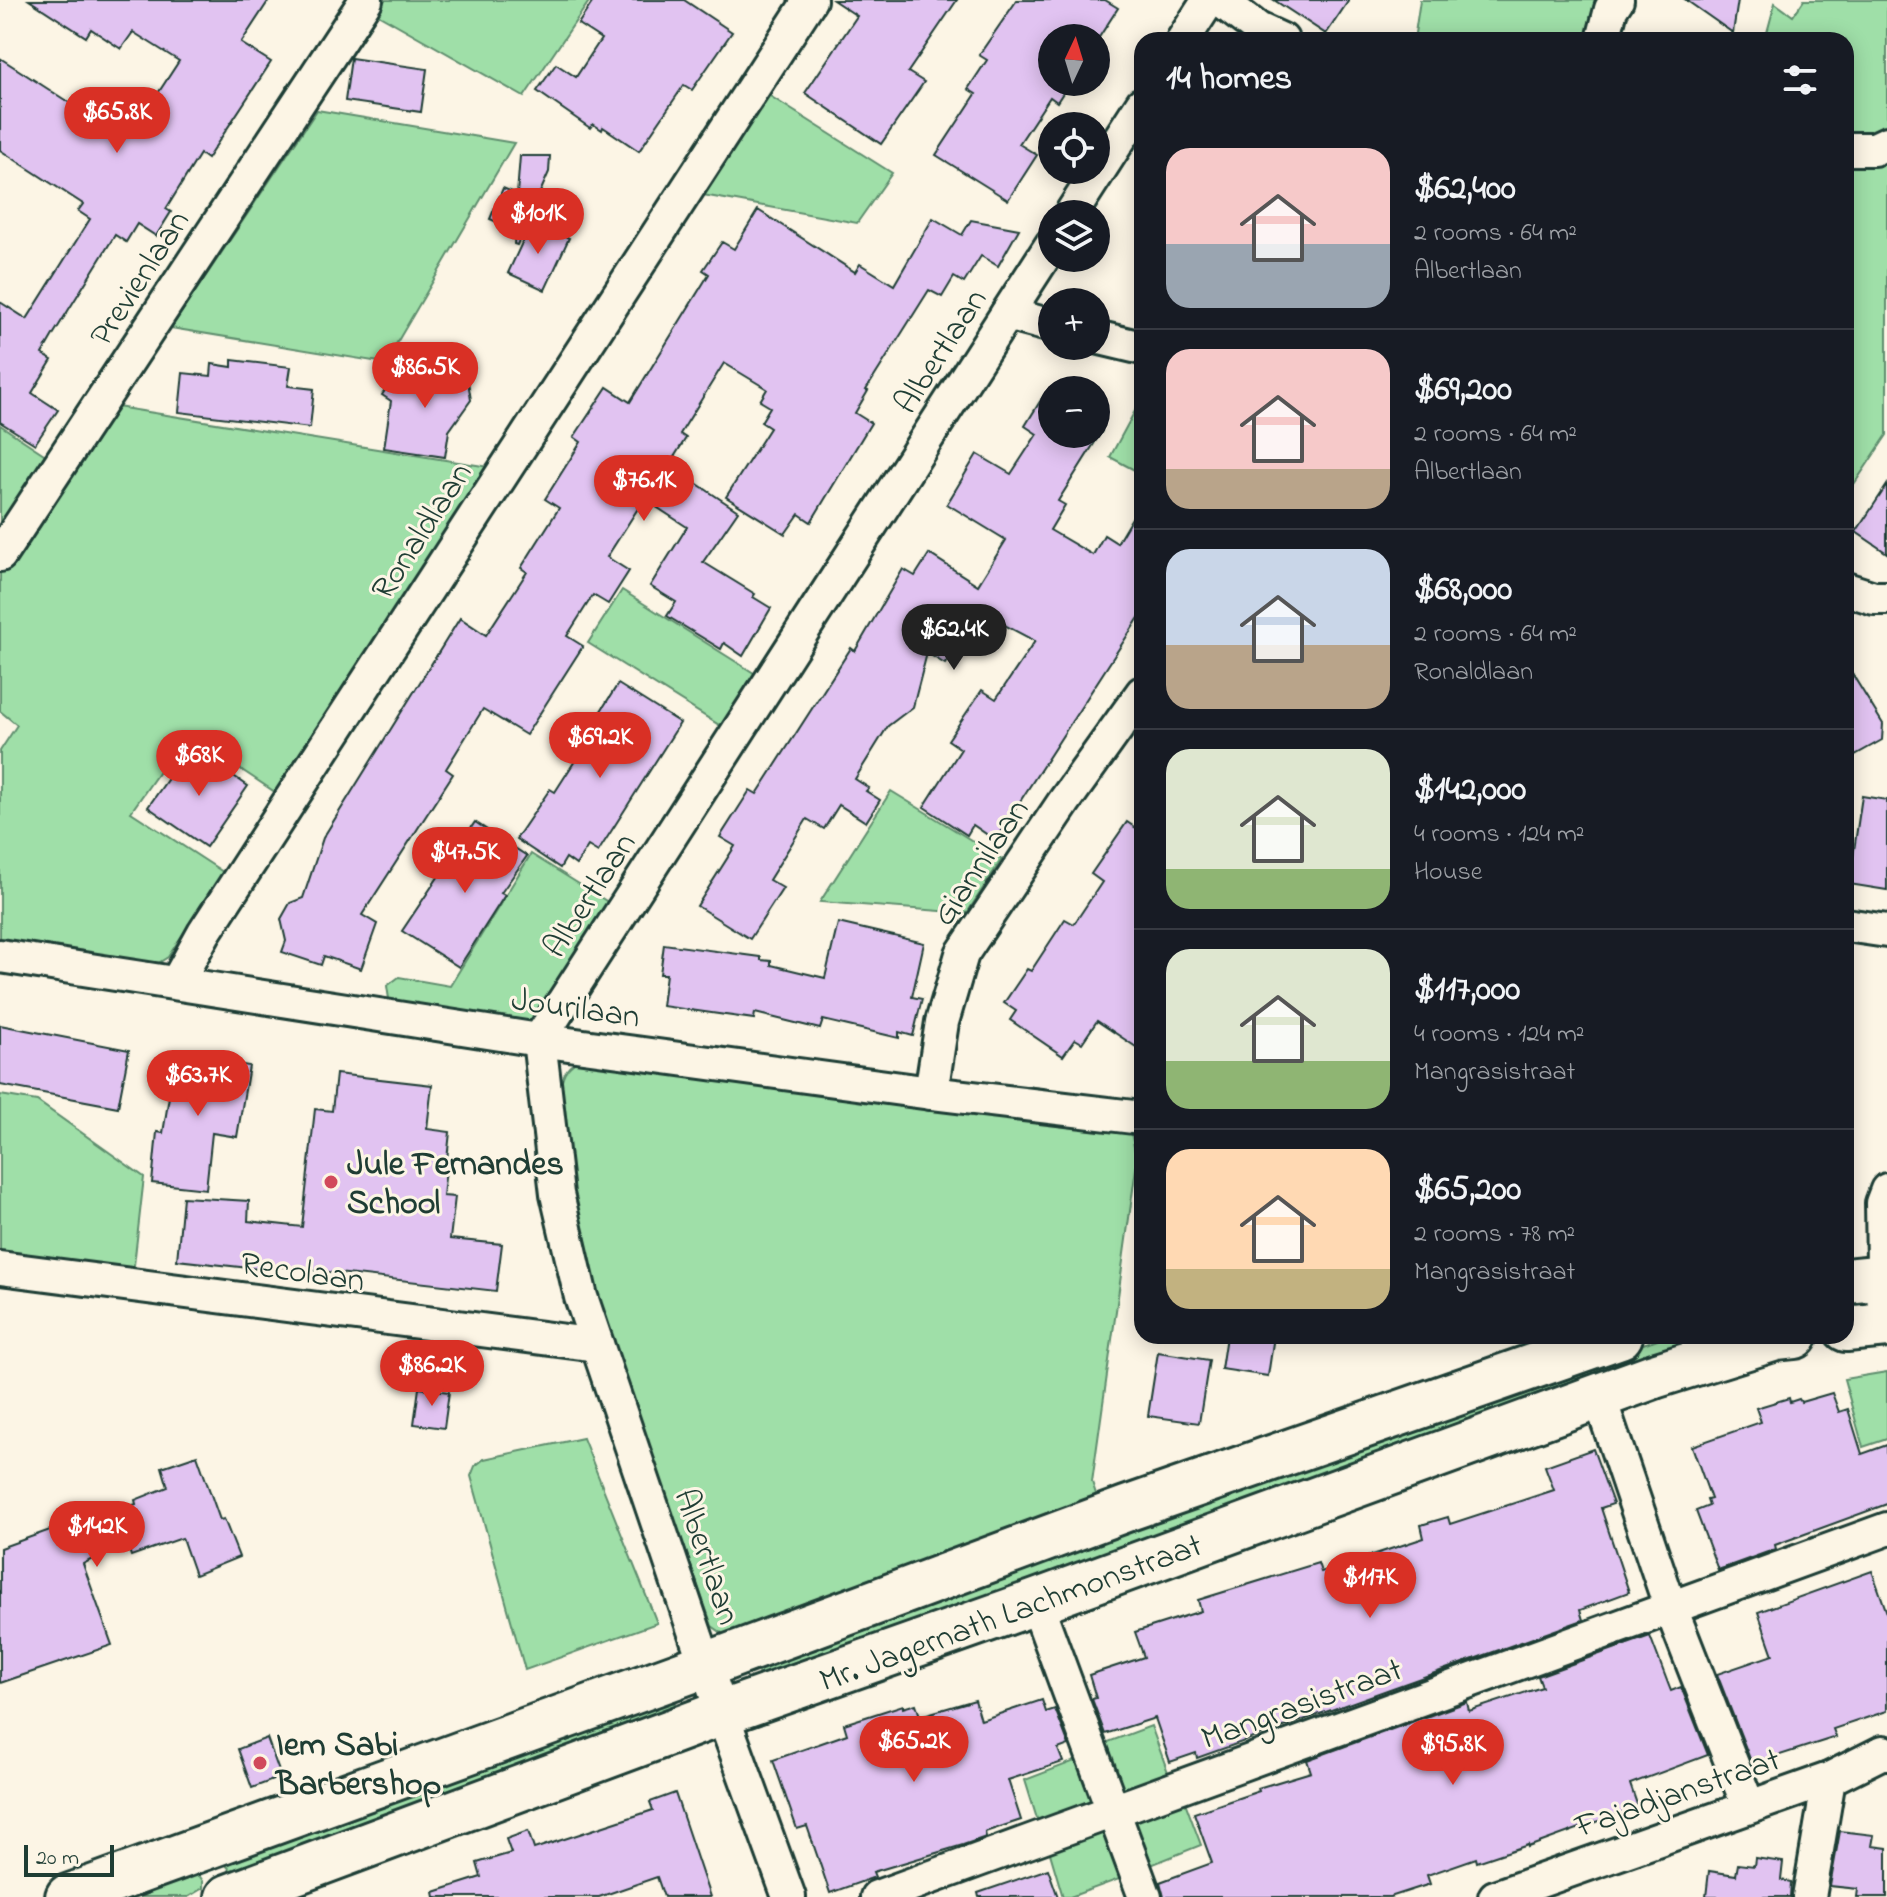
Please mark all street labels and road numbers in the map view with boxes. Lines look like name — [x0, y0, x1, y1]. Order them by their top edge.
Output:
street label: Previenlaan — [78, 201, 204, 357]
street label: Albertlaan — [883, 279, 1002, 425]
street label: Ronaldlaan — [360, 453, 487, 611]
street label: Giannilaan — [921, 789, 1043, 937]
street label: Albertlaan — [532, 823, 651, 969]
street label: Jourilaan — [508, 976, 643, 1044]
street label: Recolaan — [237, 1241, 368, 1307]
street label: Albertlaan — [659, 1483, 752, 1632]
street label: Mr. Jagernath Lachmonstraat — [813, 1522, 1210, 1707]
street label: Mangrasistraat — [1195, 1646, 1410, 1765]
street label: Fajadjanstraat — [1568, 1736, 1788, 1854]

